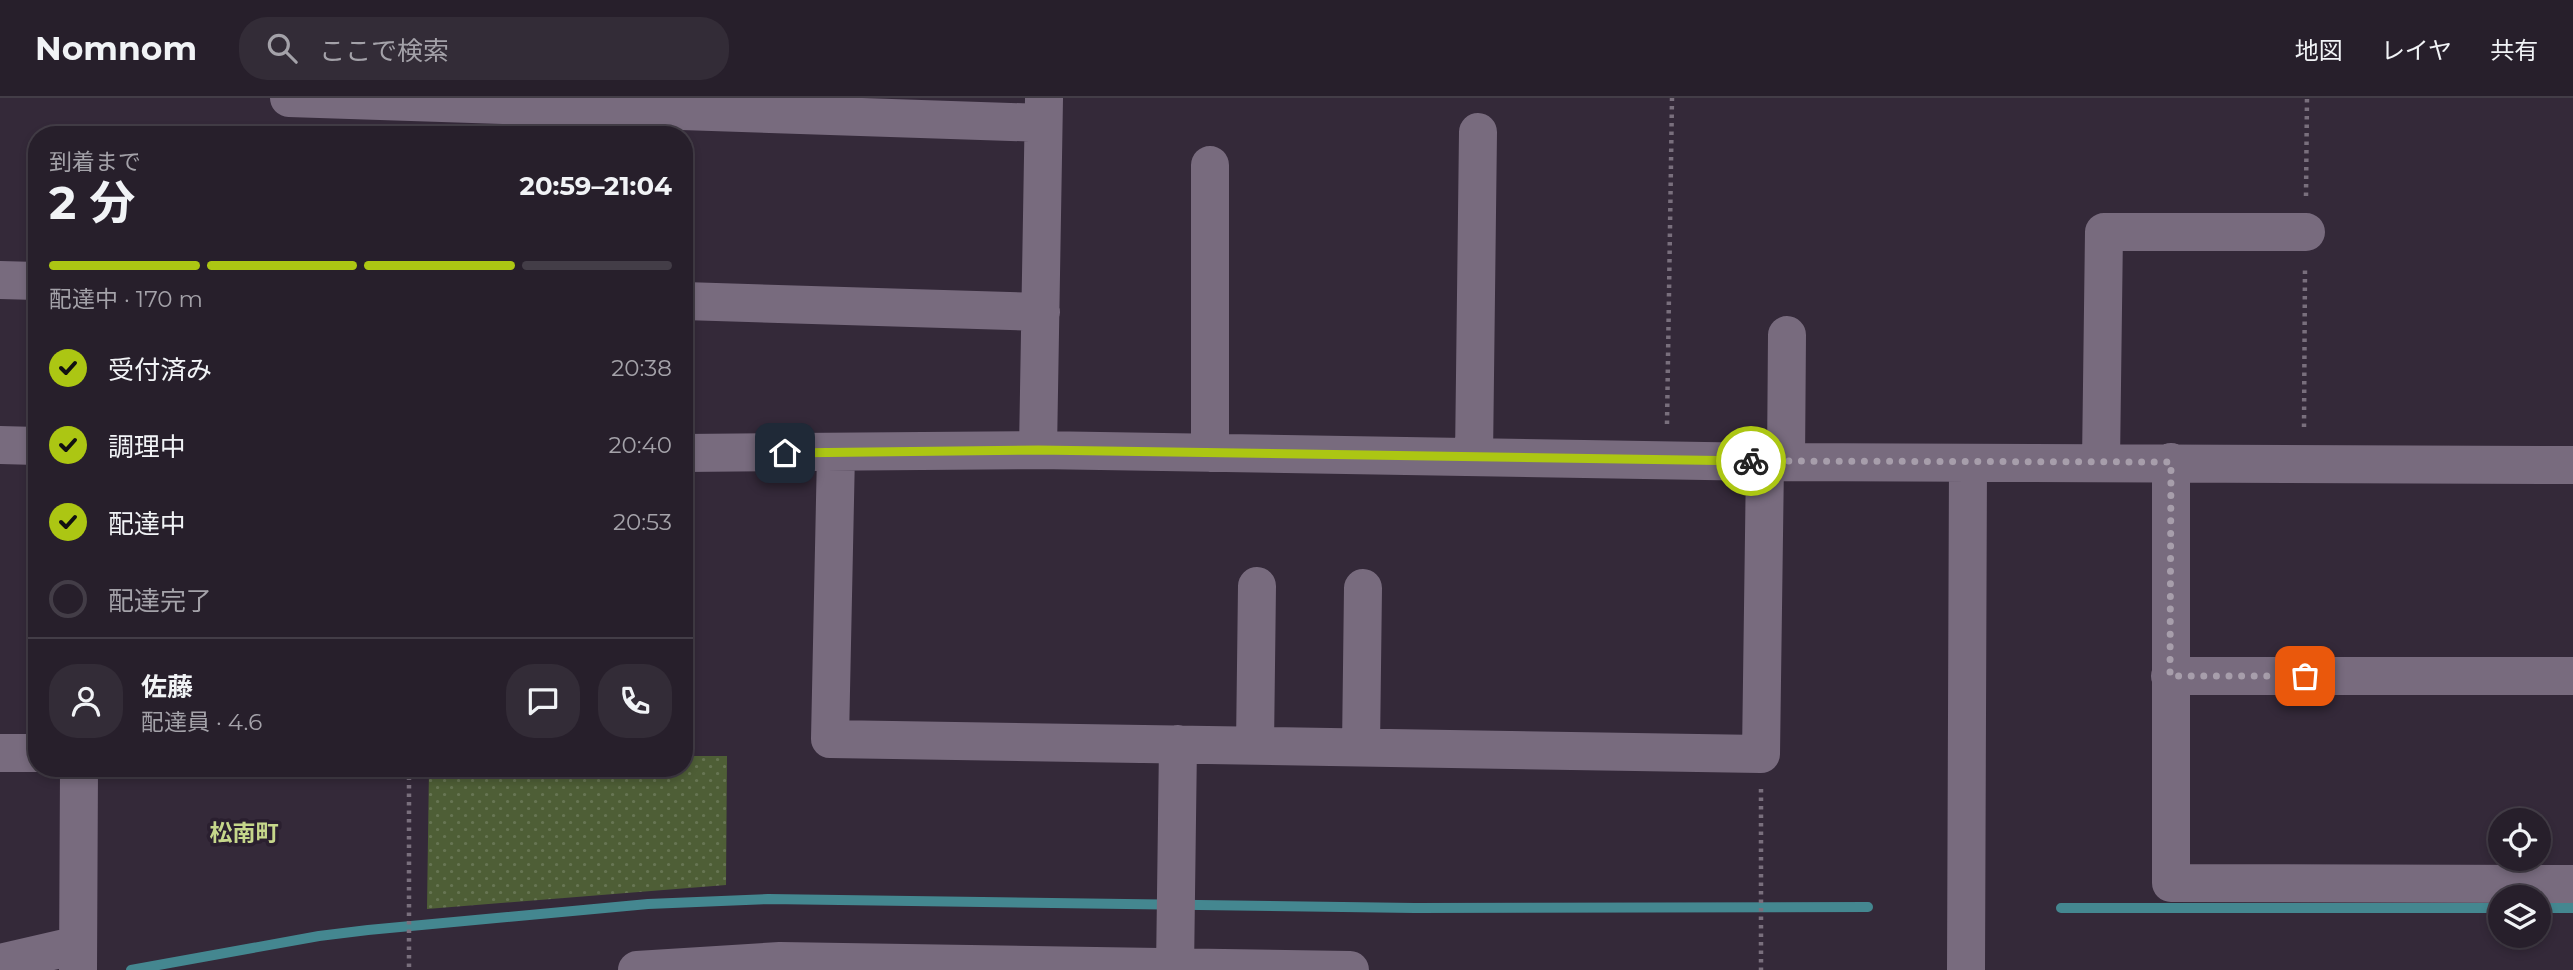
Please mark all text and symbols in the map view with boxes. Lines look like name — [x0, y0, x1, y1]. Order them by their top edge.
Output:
search box — [239, 17, 729, 80]
text: Nomnom — [35, 28, 197, 68]
icon: search — [263, 29, 301, 67]
text: ここで検索 — [319, 35, 449, 67]
text: 地図 — [2295, 36, 2343, 65]
text: レイヤ — [2381, 36, 2452, 65]
text: 共有 — [2490, 36, 2538, 65]
text: 到着まで — [49, 148, 141, 176]
text: 20:59–21:04 — [520, 170, 672, 202]
text: 2 分 — [49, 174, 135, 231]
text: 配達中 · 170 m — [49, 285, 203, 313]
icon: check — [49, 349, 87, 387]
text: 受付済み — [108, 354, 212, 386]
text: 20:38 — [611, 354, 672, 382]
pin — [755, 423, 815, 483]
icon: check — [49, 426, 87, 464]
courier — [1716, 426, 1786, 496]
text: 調理中 — [108, 431, 186, 463]
text: 20:40 — [608, 431, 672, 459]
icon: home — [766, 434, 804, 472]
icon: bike — [1732, 442, 1770, 480]
icon: check — [49, 503, 87, 541]
text: 配達中 — [108, 508, 186, 540]
text: 20:53 — [613, 508, 672, 536]
text: 配達完了 — [108, 585, 212, 617]
pin — [2275, 646, 2335, 706]
icon: bag — [2286, 657, 2324, 695]
button: person — [49, 664, 123, 738]
button: chat — [506, 664, 580, 738]
button: phone — [598, 664, 672, 738]
text: 佐藤 — [141, 671, 193, 703]
text: 配達員 · 4.6 — [141, 708, 262, 736]
map controls — [2488, 808, 2551, 948]
button: locate — [2488, 808, 2551, 871]
district label: 松南町 — [210, 819, 279, 847]
button: layers — [2488, 885, 2551, 948]

